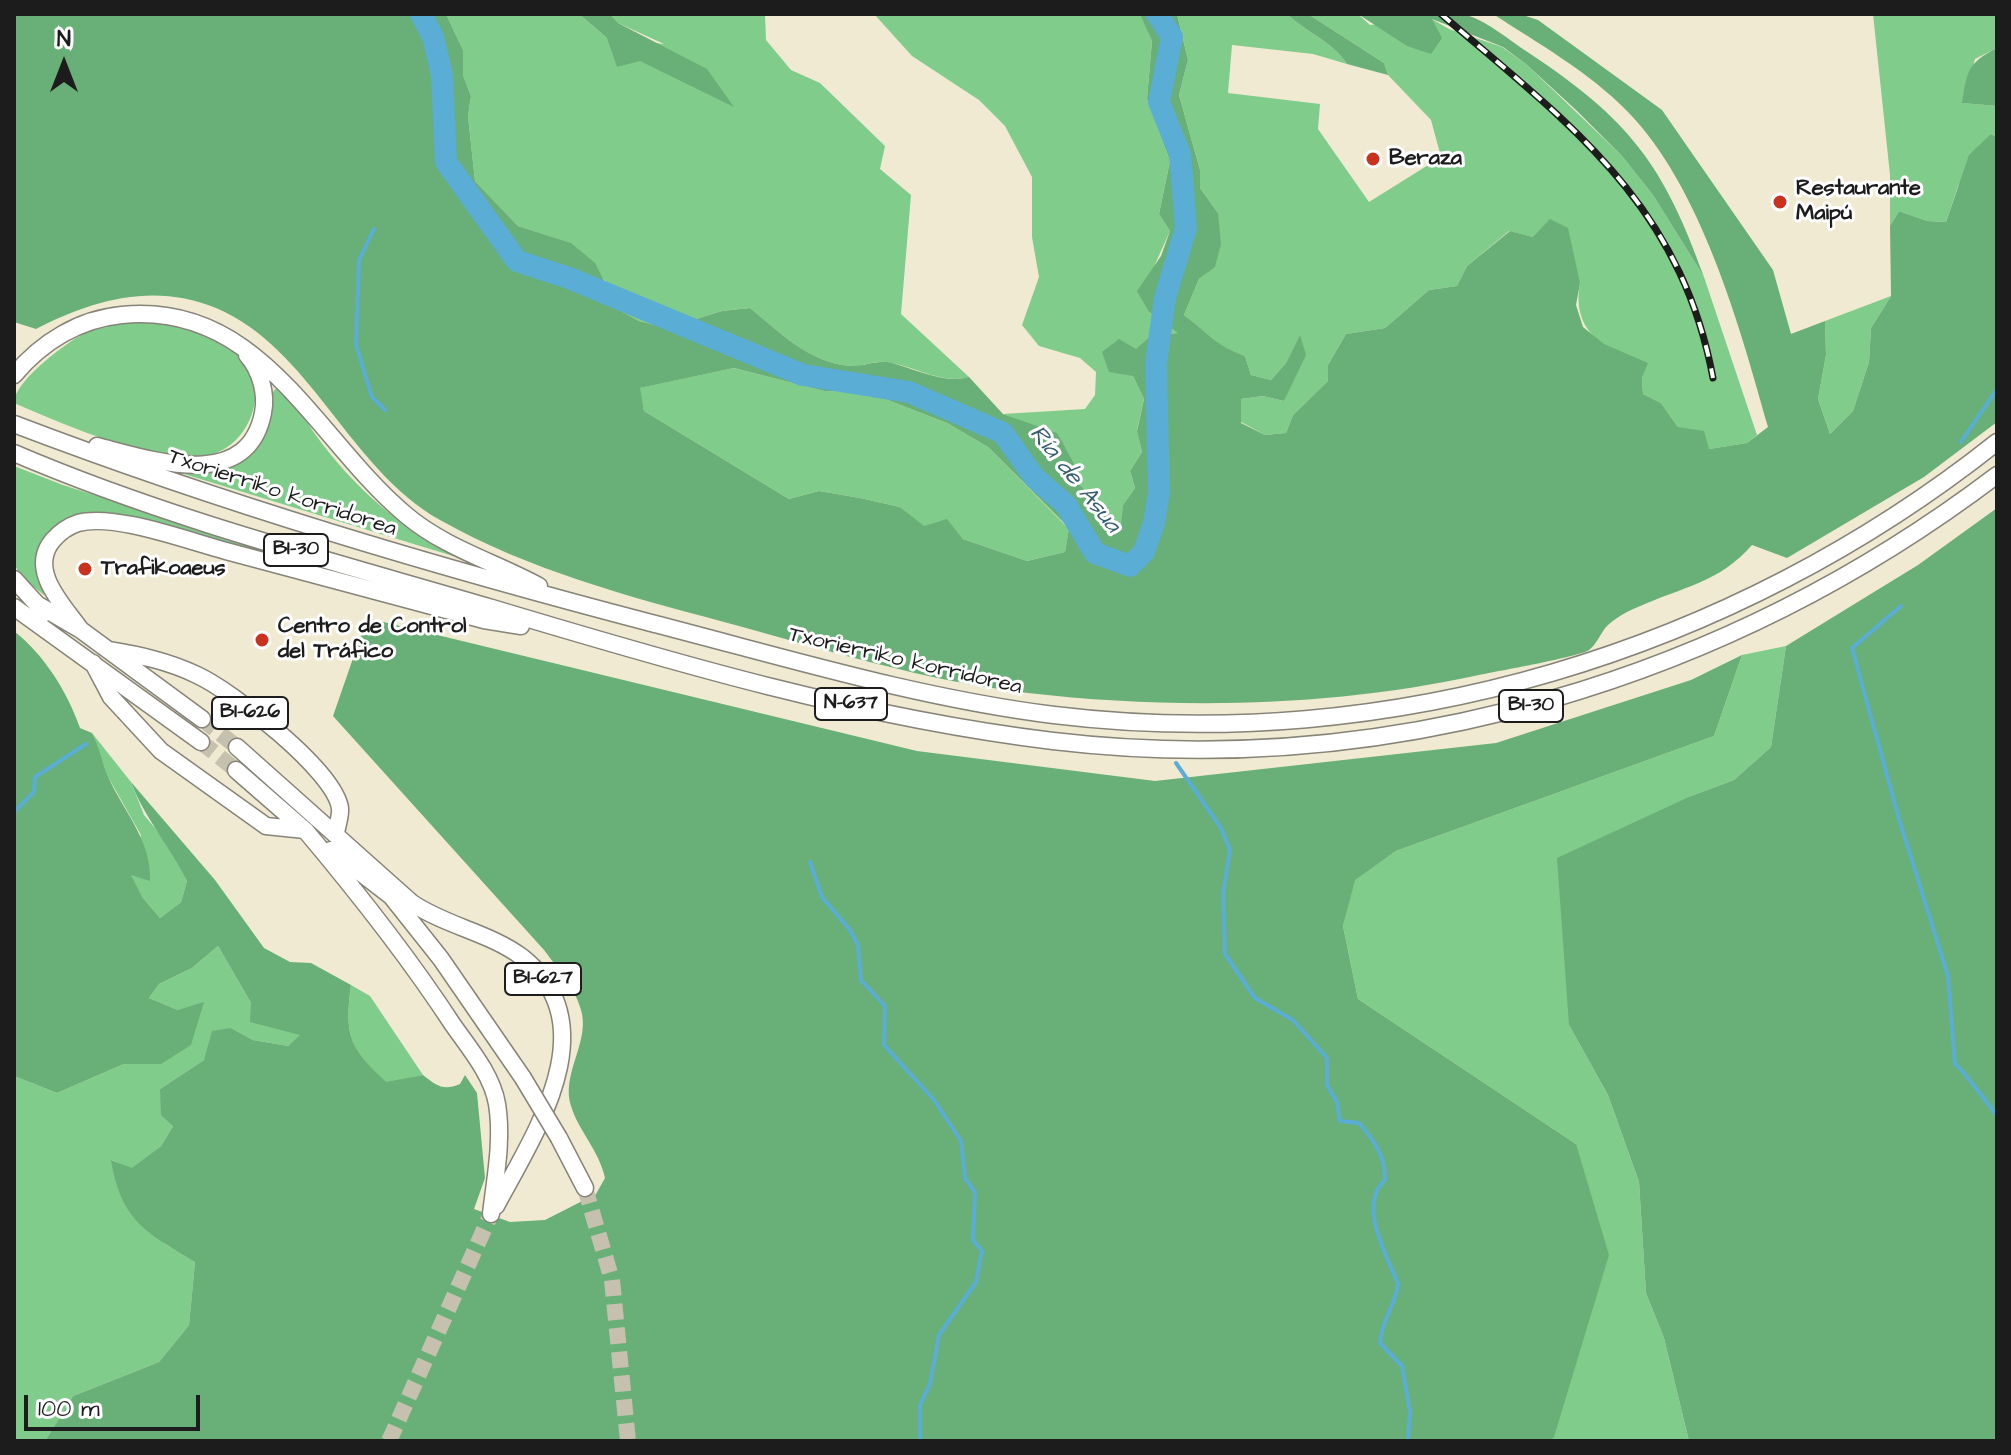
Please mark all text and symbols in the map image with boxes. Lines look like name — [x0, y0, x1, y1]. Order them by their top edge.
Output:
north arrow — [24, 24, 104, 104]
text: N — [57, 24, 71, 55]
place label: Beraza — [1389, 146, 1462, 172]
marker: Beraza — [1364, 150, 1382, 168]
place label: Restaurante Maipú — [1796, 176, 1921, 228]
marker: Restaurante Maipú — [1771, 193, 1789, 211]
water label: Ría de Asua — [1022, 421, 1126, 539]
street label: Txorierriko korridorea — [165, 445, 399, 543]
road number: BI-30 — [264, 534, 328, 566]
place label: Trafikoaeus — [101, 556, 226, 582]
marker: Trafikoaeus — [76, 560, 94, 578]
place label: Centro de Control del Tráfico — [278, 614, 467, 666]
street label: Txorierriko korridorea — [786, 622, 1024, 702]
marker: Centro de Control del Tráfico — [253, 631, 271, 649]
road number: N-637 — [815, 688, 887, 720]
road number: BI-30 — [1499, 690, 1563, 722]
road number: BI-626 — [212, 697, 288, 729]
road number: BI-627 — [505, 963, 581, 995]
scale bar — [28, 1379, 204, 1429]
text: 100 m — [38, 1392, 100, 1426]

